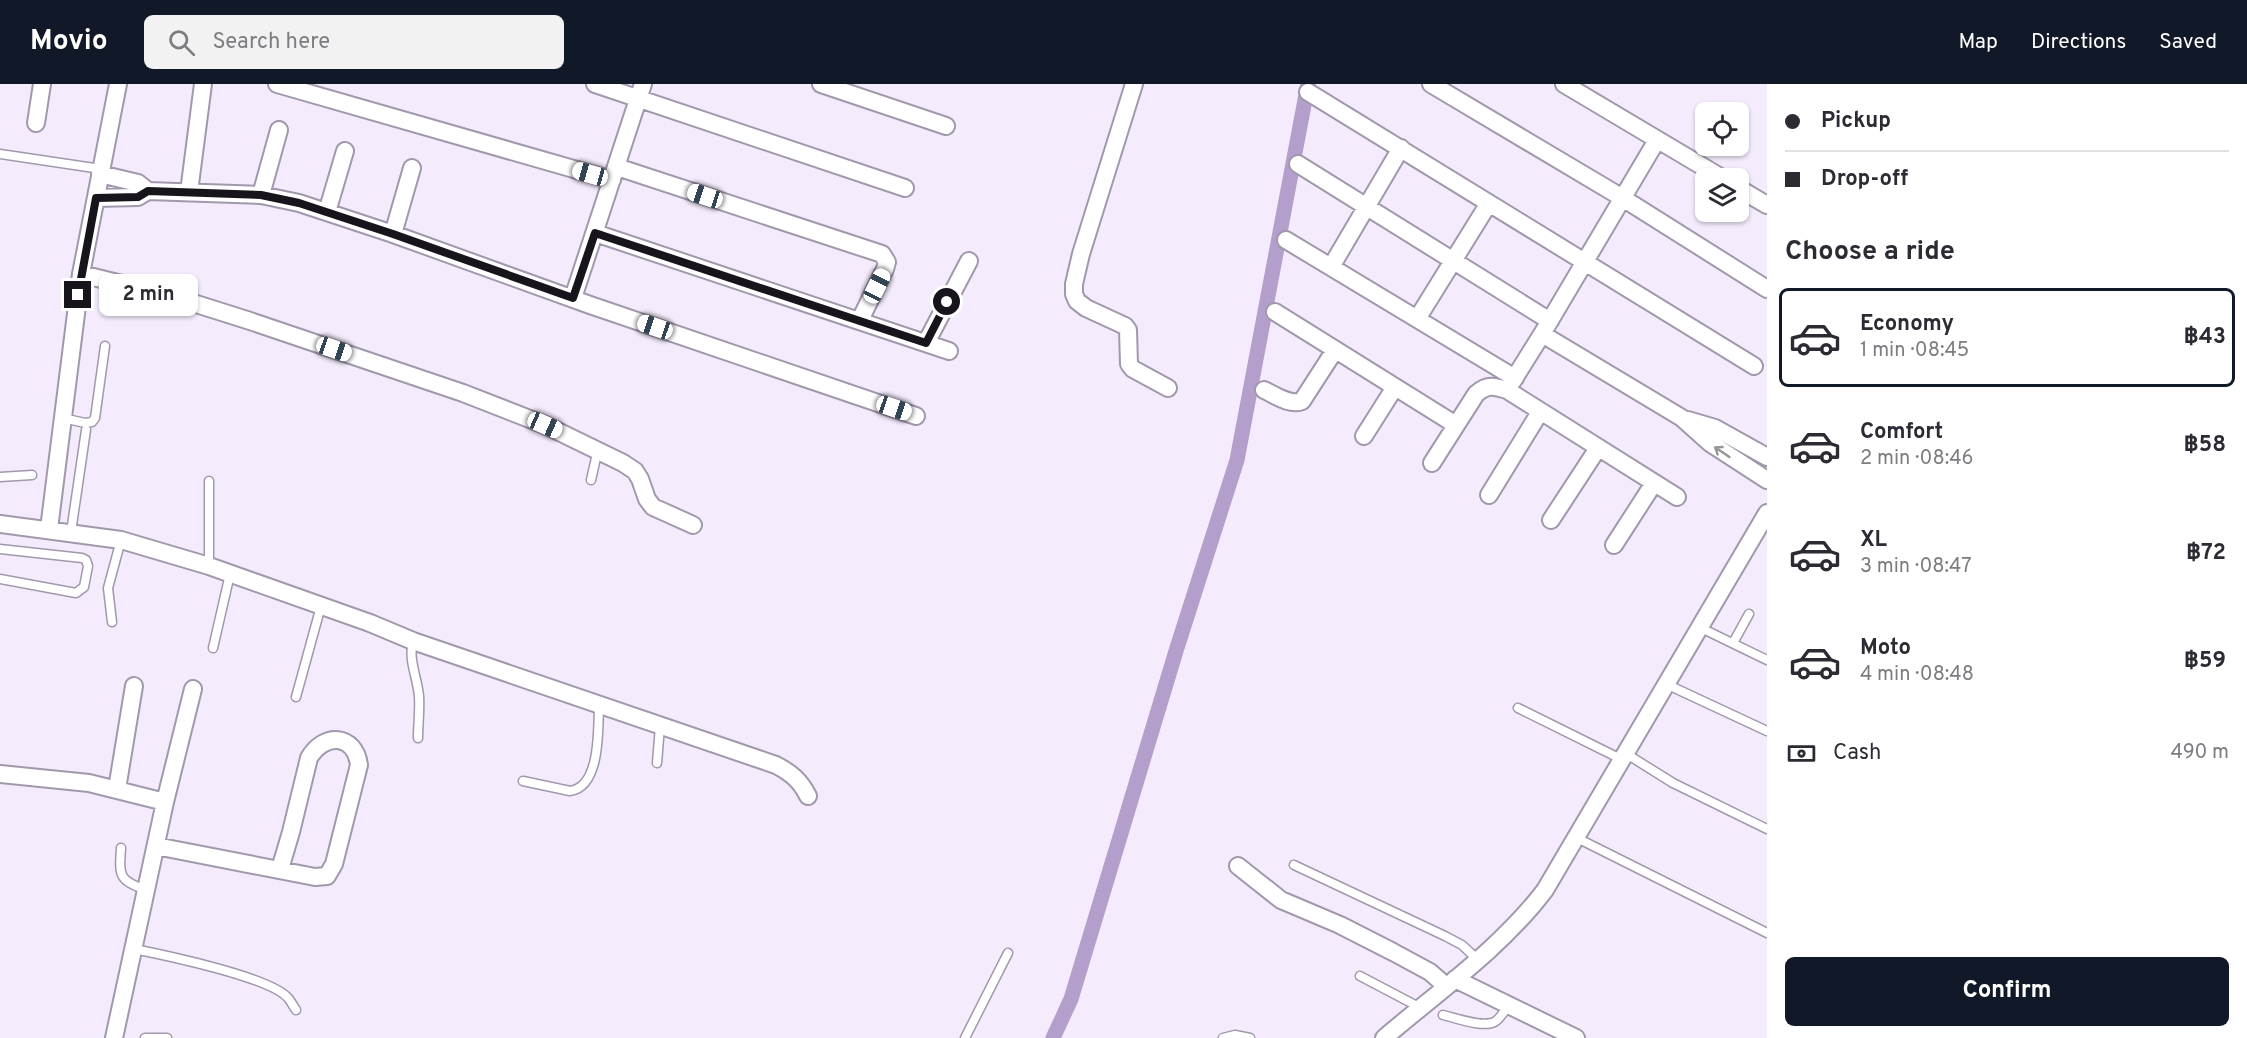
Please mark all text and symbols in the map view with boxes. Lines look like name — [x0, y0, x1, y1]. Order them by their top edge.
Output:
search box — [144, 15, 564, 69]
text: Movio — [30, 24, 108, 60]
icon: search — [165, 26, 198, 59]
text: Search here — [213, 29, 330, 56]
text: Map — [1958, 29, 1998, 56]
text: Directions — [2031, 29, 2126, 56]
text: Saved — [2159, 29, 2217, 56]
map controls — [1695, 102, 1749, 222]
button: locate — [1695, 102, 1749, 156]
text: Pickup — [1821, 108, 1891, 135]
car — [570, 160, 610, 188]
text: Drop-off — [1821, 166, 1908, 193]
button: layers — [1695, 168, 1749, 222]
car — [685, 182, 725, 210]
text: Choose a ride — [1785, 235, 1955, 269]
car — [861, 266, 893, 306]
callout: 2 min — [99, 274, 198, 316]
route end — [64, 281, 91, 308]
text: 2 min — [122, 282, 175, 308]
route start — [933, 288, 960, 315]
icon: car — [1788, 311, 1842, 365]
text: Economy — [1860, 311, 1954, 338]
car — [635, 313, 675, 341]
text: ฿43 — [2183, 324, 2226, 351]
car — [314, 335, 354, 363]
text: 1 min · 08:45 — [1860, 338, 1969, 364]
car — [874, 394, 914, 422]
car — [525, 409, 565, 441]
icon: car — [1788, 419, 1842, 473]
text: Comfort — [1860, 419, 1943, 446]
text: ฿58 — [2184, 432, 2226, 459]
one-way arrow — [1714, 446, 1731, 458]
text: 2 min · 08:46 — [1860, 446, 1974, 472]
icon: car — [1788, 527, 1842, 581]
text: XL — [1860, 527, 1887, 554]
text: ฿72 — [2186, 540, 2226, 567]
text: 3 min · 08:47 — [1860, 554, 1972, 580]
icon: car — [1788, 635, 1842, 689]
text: Moto — [1860, 635, 1911, 662]
text: ฿59 — [2184, 648, 2226, 675]
text: 4 min · 08:48 — [1860, 662, 1974, 688]
icon: cash — [1785, 737, 1818, 770]
text: Cash — [1833, 740, 1882, 767]
text: 490 m — [2171, 740, 2229, 766]
button: Confirm — [1785, 957, 2229, 1026]

